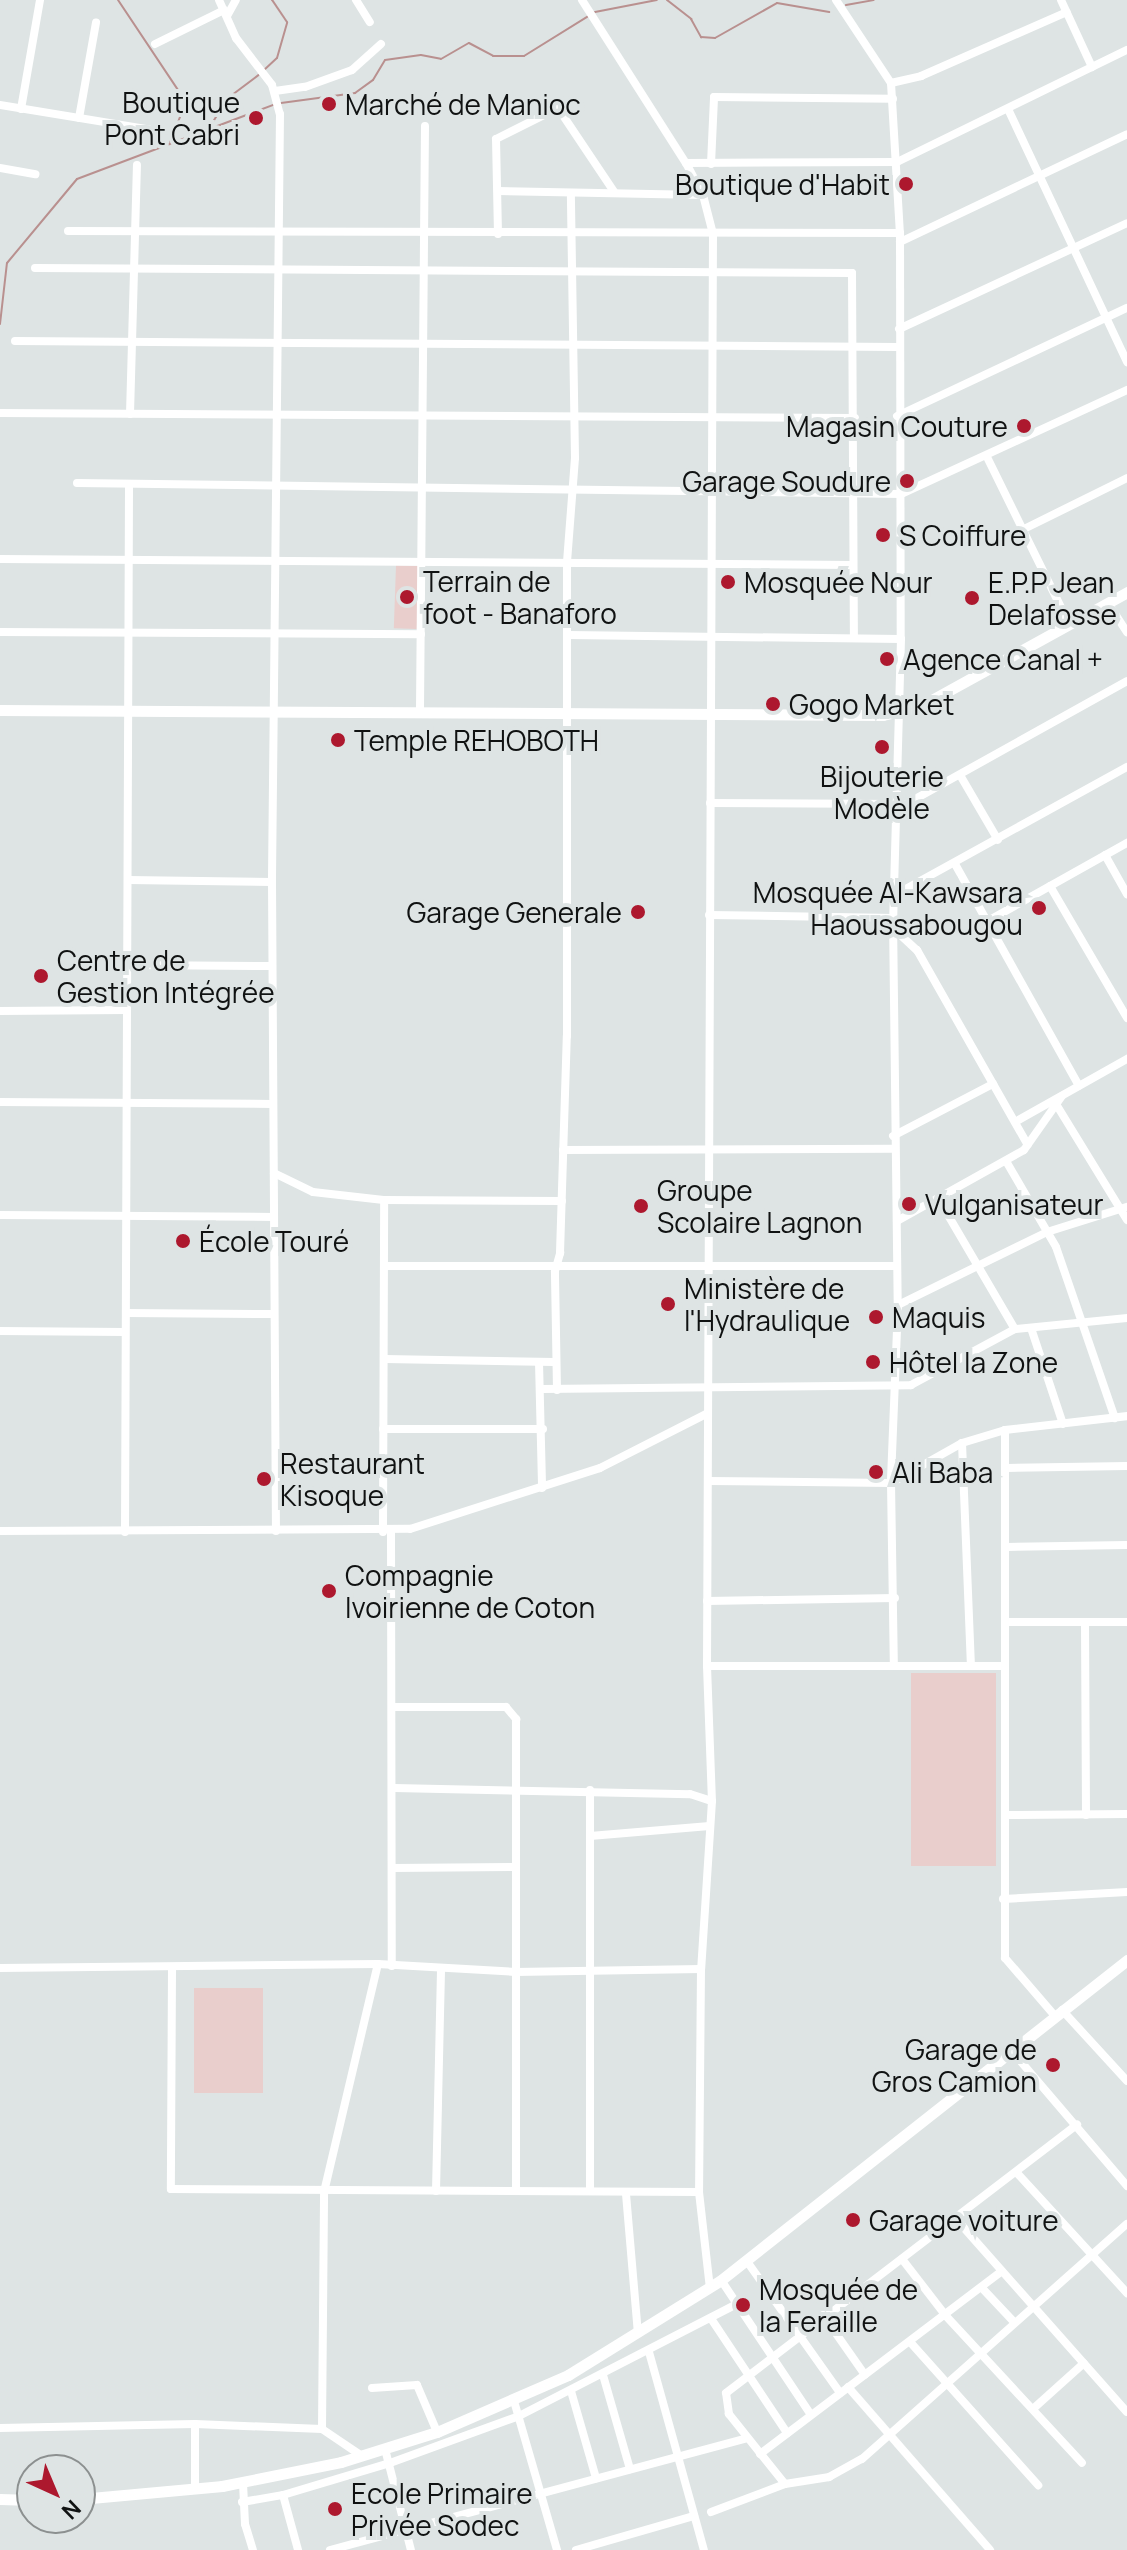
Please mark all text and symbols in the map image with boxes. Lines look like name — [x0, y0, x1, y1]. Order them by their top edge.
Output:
place label: Boutique Pont Cabri — [104, 85, 240, 151]
place label: Marché de Manioc — [345, 87, 581, 121]
marker: Marché de Manioc — [320, 95, 338, 113]
marker: Boutique Pont Cabri — [247, 109, 265, 127]
place label: Boutique d'Habit — [675, 167, 890, 201]
marker: Boutique d'Habit — [897, 175, 915, 193]
place label: Magasin Couture — [786, 409, 1008, 443]
marker: Magasin Couture — [1015, 417, 1033, 435]
place label: Garage Soudure — [682, 464, 891, 498]
marker: Garage Soudure — [898, 472, 916, 490]
place label: S Coiffure — [899, 518, 1026, 552]
marker: S Coiffure — [874, 526, 892, 544]
place label: Terrain de foot - Banaforo — [423, 564, 617, 630]
place label: Mosquée Nour — [744, 565, 933, 599]
place label: E.P.P Jean Delafosse — [988, 565, 1117, 631]
marker: Mosquée Nour — [719, 573, 737, 591]
marker: Terrain de foot - Banaforo — [398, 588, 416, 606]
marker: E.P.P Jean Delafosse — [963, 589, 981, 607]
place label: Agence Canal + — [903, 642, 1103, 676]
marker: Agence Canal + — [878, 650, 896, 668]
place label: Gogo Market — [789, 687, 954, 721]
marker: Gogo Market — [764, 695, 782, 713]
place label: Temple REHOBOTH — [354, 723, 599, 757]
marker: Temple REHOBOTH — [329, 731, 347, 749]
marker: Bijouterie Modèle — [873, 738, 891, 756]
place label: Bijouterie Modèle — [820, 759, 944, 825]
place label: Mosquée Al-Kawsara Haoussabougou — [753, 875, 1023, 941]
place label: Garage Generale — [406, 895, 622, 929]
marker: Mosquée Al-Kawsara Haoussabougou — [1030, 899, 1048, 917]
marker: Garage Generale — [629, 903, 647, 921]
place label: Centre de Gestion Intégrée — [57, 943, 275, 1009]
marker: Centre de Gestion Intégrée — [32, 967, 50, 985]
place label: Groupe Scolaire Lagnon — [657, 1173, 862, 1239]
place label: Vulganisateur — [925, 1187, 1104, 1221]
marker: Vulganisateur — [900, 1195, 918, 1213]
marker: Groupe Scolaire Lagnon — [632, 1197, 650, 1215]
place label: École Touré — [199, 1224, 349, 1258]
marker: École Touré — [174, 1232, 192, 1250]
place label: Ministère de l'Hydraulique — [684, 1271, 850, 1337]
marker: Ministère de l'Hydraulique — [659, 1295, 677, 1313]
place label: Maquis — [892, 1300, 986, 1334]
marker: Maquis — [867, 1308, 885, 1326]
place label: Hôtel la Zone — [889, 1345, 1058, 1379]
marker: Hôtel la Zone — [864, 1353, 882, 1371]
place label: Restaurant Kisoque — [280, 1446, 425, 1512]
place label: Ali Baba — [892, 1455, 993, 1489]
marker: Ali Baba — [867, 1463, 885, 1481]
marker: Restaurant Kisoque — [255, 1470, 273, 1488]
place label: Compagnie Ivoirienne de Coton — [345, 1558, 595, 1624]
marker: Compagnie Ivoirienne de Coton — [320, 1582, 338, 1600]
place label: Garage de Gros Camion — [872, 2032, 1037, 2098]
marker: Garage de Gros Camion — [1044, 2056, 1062, 2074]
place label: Garage voiture — [869, 2203, 1059, 2237]
marker: Garage voiture — [844, 2211, 862, 2229]
place label: Mosquée de la Feraille — [759, 2272, 918, 2338]
marker: Mosquée de la Feraille — [734, 2296, 752, 2314]
north arrow — [16, 2454, 96, 2534]
place label: Ecole Primaire Privée Sodec — [351, 2476, 533, 2542]
text: N — [55, 2494, 87, 2526]
marker: Ecole Primaire Privée Sodec — [326, 2500, 344, 2518]

